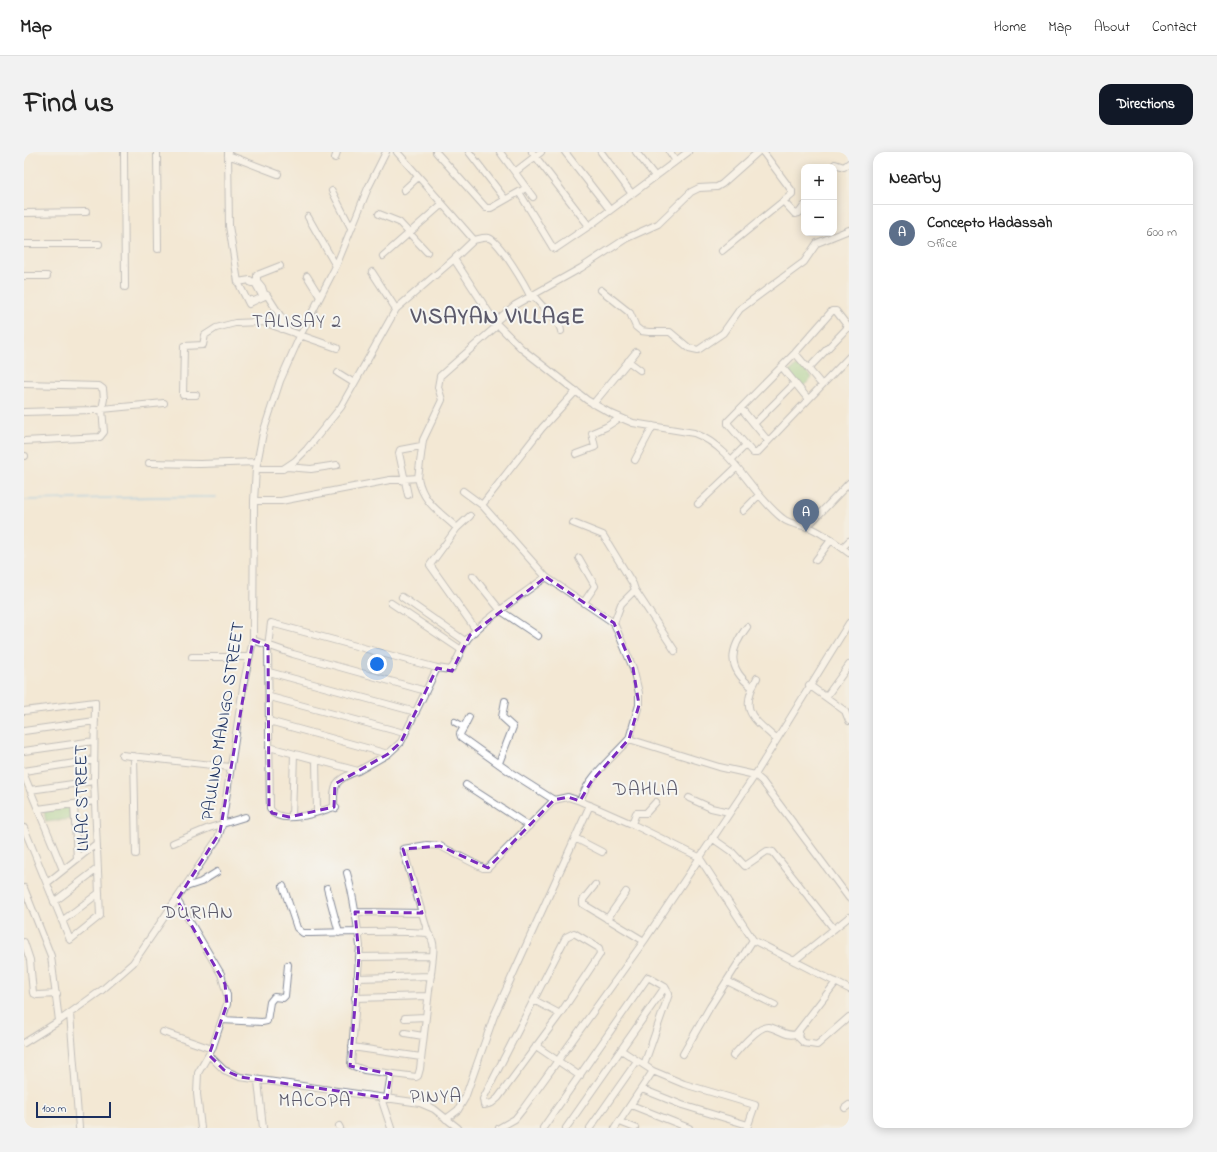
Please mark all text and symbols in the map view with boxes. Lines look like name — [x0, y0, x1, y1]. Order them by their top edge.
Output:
text: Map — [20, 14, 52, 41]
text: Home — [994, 17, 1026, 38]
text: Map — [1048, 17, 1072, 38]
text: About — [1094, 17, 1130, 38]
text: Contact — [1152, 17, 1197, 38]
text: Find us — [24, 84, 114, 125]
button: Directions — [1099, 84, 1193, 125]
map controls — [801, 164, 837, 236]
button: + — [801, 164, 837, 200]
text: Nearby — [889, 166, 941, 191]
button: − — [801, 200, 837, 236]
text: Concepto Hadassah — [927, 212, 1052, 234]
text: A — [898, 223, 906, 242]
text: 600 m — [1147, 223, 1177, 242]
text: Office — [927, 234, 957, 253]
district label: VISAYAN VILLAGE — [410, 302, 585, 334]
district label: TALISAY 2 — [252, 309, 342, 336]
pin: A — [793, 499, 819, 532]
street label: PAULINO MANIGO STREET — [195, 620, 253, 822]
your location — [367, 654, 387, 674]
street label: LILAC STREET — [69, 744, 97, 852]
district label: DAHLIA — [612, 777, 679, 804]
district label: DURIAN — [161, 900, 234, 927]
district label: PINYA — [410, 1084, 462, 1111]
district label: MACOPA — [278, 1088, 352, 1115]
scale bar — [36, 1100, 111, 1119]
text: 100 m — [42, 1101, 66, 1117]

